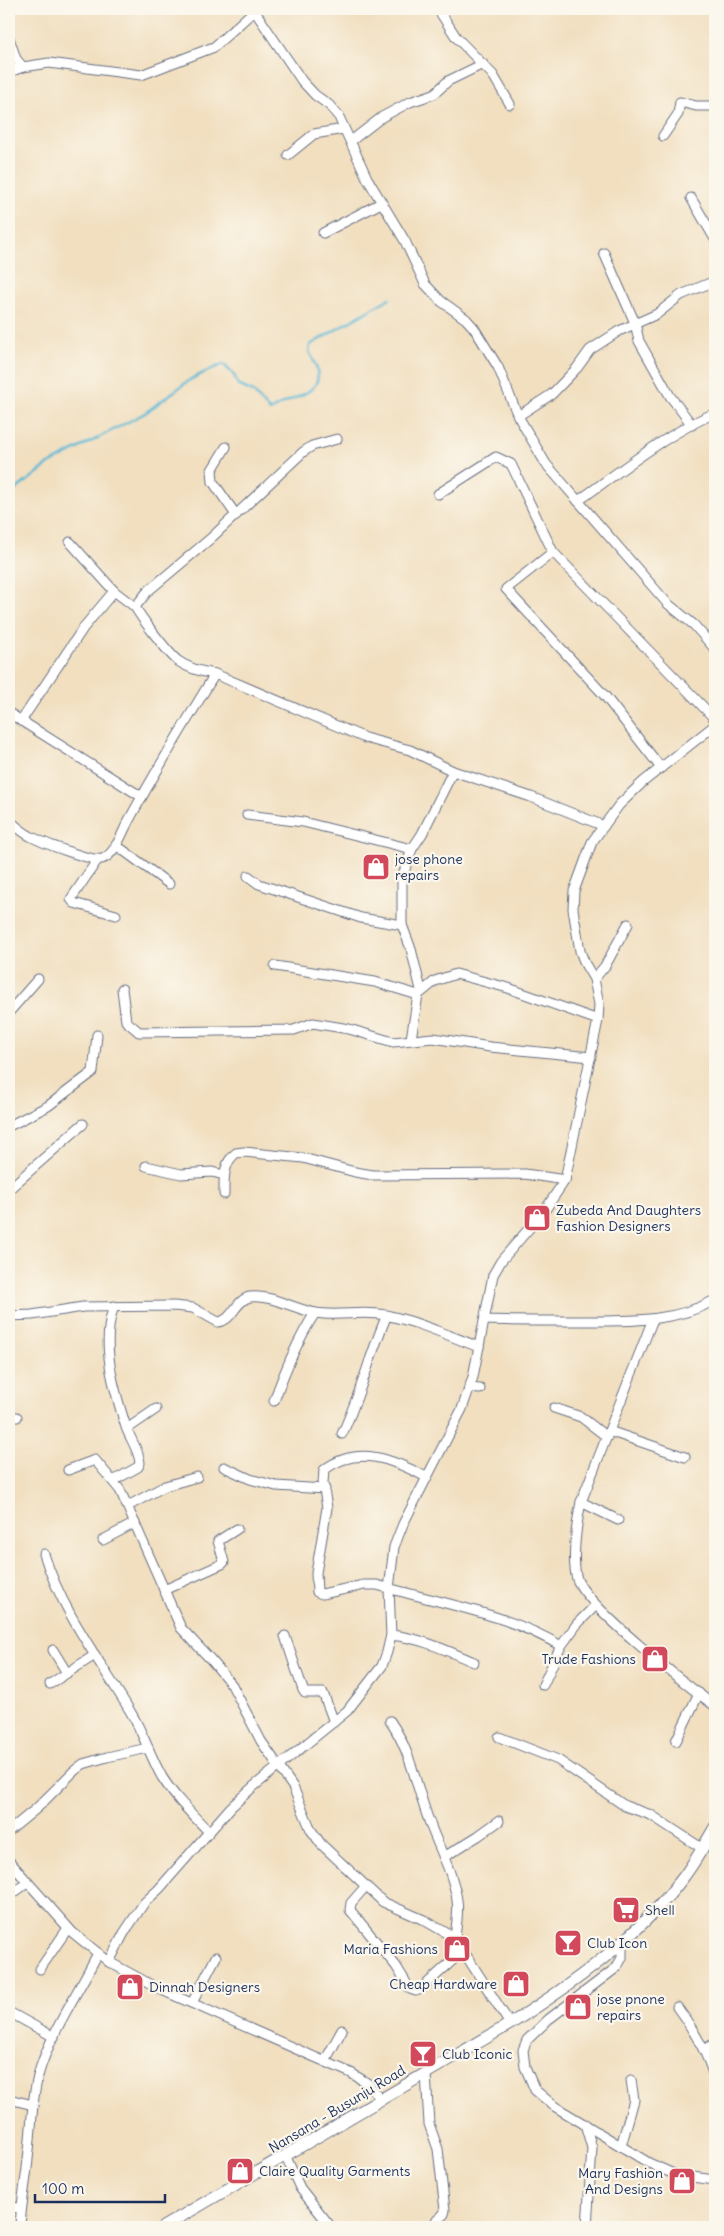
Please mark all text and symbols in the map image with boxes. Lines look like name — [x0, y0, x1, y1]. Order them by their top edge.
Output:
place label: jose phone repairs — [394, 850, 463, 884]
shop icon: jose phone repairs — [361, 852, 391, 882]
place label: Zubeda And Daughters Fashion Designers — [556, 1201, 701, 1235]
shop icon: Zubeda And Daughters Fashion Designers — [522, 1203, 552, 1233]
shop icon: Trude Fashions — [640, 1644, 670, 1674]
place label: Trude Fashions — [542, 1650, 636, 1668]
supermarket icon: Shell — [611, 1895, 641, 1925]
place label: Shell — [645, 1901, 675, 1919]
bar icon: Club Icon — [553, 1928, 583, 1958]
shop icon: Maria Fashions — [442, 1934, 472, 1964]
place label: Club Icon — [587, 1934, 647, 1952]
place label: Maria Fashions — [343, 1940, 438, 1958]
shop icon: Cheap Hardware — [501, 1969, 531, 1999]
shop icon: Dinnah Designers — [115, 1972, 145, 2002]
place label: Cheap Hardware — [389, 1975, 497, 1993]
place label: Dinnah Designers — [149, 1978, 260, 1996]
place label: jose pnone repairs — [596, 1990, 665, 2024]
shop icon: jose pnone repairs — [563, 1992, 593, 2022]
bar icon: Club Iconic — [408, 2039, 438, 2069]
place label: Club Iconic — [442, 2045, 513, 2063]
street label: Nansana - Busunju Road — [265, 2061, 409, 2157]
shop icon: Claire Quality Garments — [225, 2156, 255, 2186]
place label: Claire Quality Garments — [259, 2162, 410, 2180]
place label: Mary Fashion And Designs — [578, 2164, 663, 2198]
shop icon: Mary Fashion And Designs — [667, 2166, 697, 2196]
scale bar — [35, 2171, 165, 2203]
text: 100 m — [42, 2179, 84, 2198]

